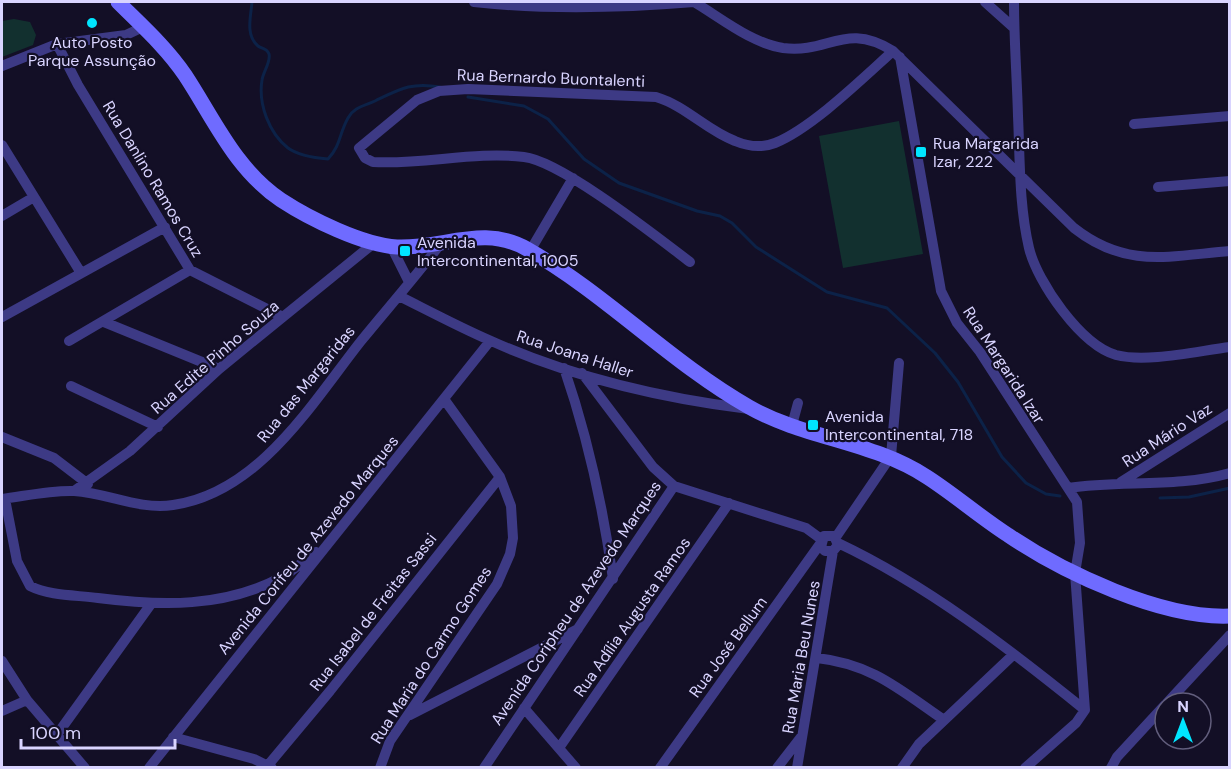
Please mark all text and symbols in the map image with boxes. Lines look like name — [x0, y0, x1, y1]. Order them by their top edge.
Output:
marker: Auto Posto Parque Assunção — [85, 16, 99, 30]
place label: Auto Posto Parque Assunção — [28, 32, 156, 71]
street label: Rua Bernardo Buontalenti — [457, 64, 645, 92]
street label: Rua Danlino Ramos Cruz — [98, 97, 208, 261]
place label: Rua Margarida Izar, 222 — [933, 133, 1039, 172]
marker: Rua Margarida Izar, 222 — [914, 145, 928, 159]
place label: Avenida Intercontinental, 1005 — [417, 232, 578, 271]
marker: Avenida Intercontinental, 1005 — [398, 244, 412, 258]
street label: Rua Edite Pinho Souza — [147, 296, 283, 418]
street label: Rua Margarida Izar — [958, 302, 1050, 428]
street label: Rua das Margaridas — [252, 321, 360, 447]
street label: Rua Joana Haller — [514, 325, 636, 383]
street label: Rua Mário Vaz — [1118, 398, 1216, 472]
place label: Avenida Intercontinental, 718 — [825, 406, 973, 445]
marker: Avenida Intercontinental, 718 — [806, 418, 820, 432]
street label: Avenida Corifeu de Azevedo Marques — [213, 431, 403, 659]
street label: Avenida Coripheu de Azevedo Marques — [486, 477, 666, 729]
street label: Rua Isabel de Freitas Sassi — [305, 529, 441, 695]
street label: Rua Adília Augusta Ramos — [569, 533, 695, 701]
street label: Rua Maria do Carmo Gomes — [366, 562, 496, 748]
street label: Rua Maria Beu Nunes — [777, 579, 825, 735]
street label: Rua José Bellum — [684, 592, 772, 702]
north arrow — [1153, 691, 1213, 751]
text: N — [1177, 696, 1189, 717]
scale bar — [21, 712, 176, 750]
text: 100 m — [30, 721, 81, 745]

